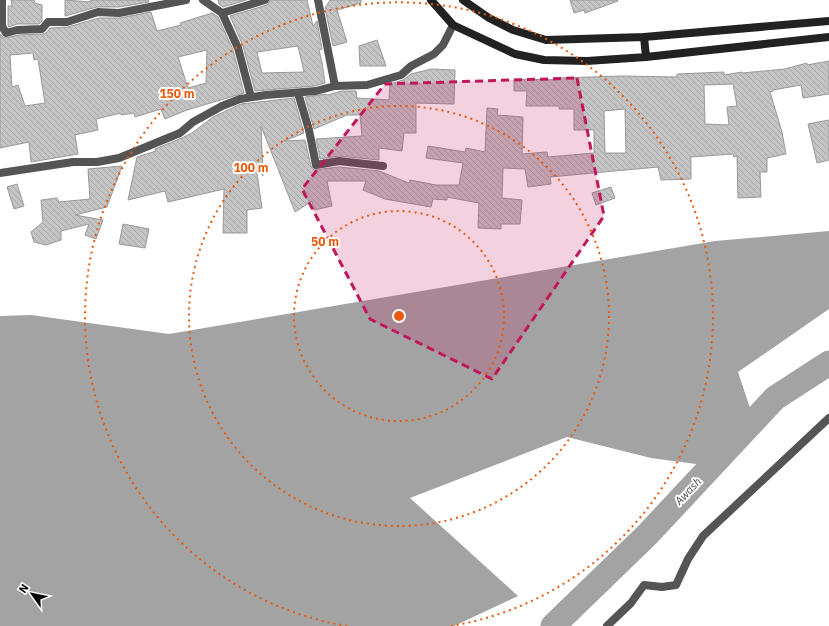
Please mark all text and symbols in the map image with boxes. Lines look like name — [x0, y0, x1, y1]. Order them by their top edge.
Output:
text: 150 m — [159, 86, 195, 101]
text: 100 m — [233, 160, 269, 175]
text: 50 m — [311, 234, 339, 249]
centre of rings — [392, 309, 406, 323]
water label: Awash — [671, 474, 704, 508]
north arrow — [12, 574, 52, 614]
text: N — [16, 581, 32, 596]

